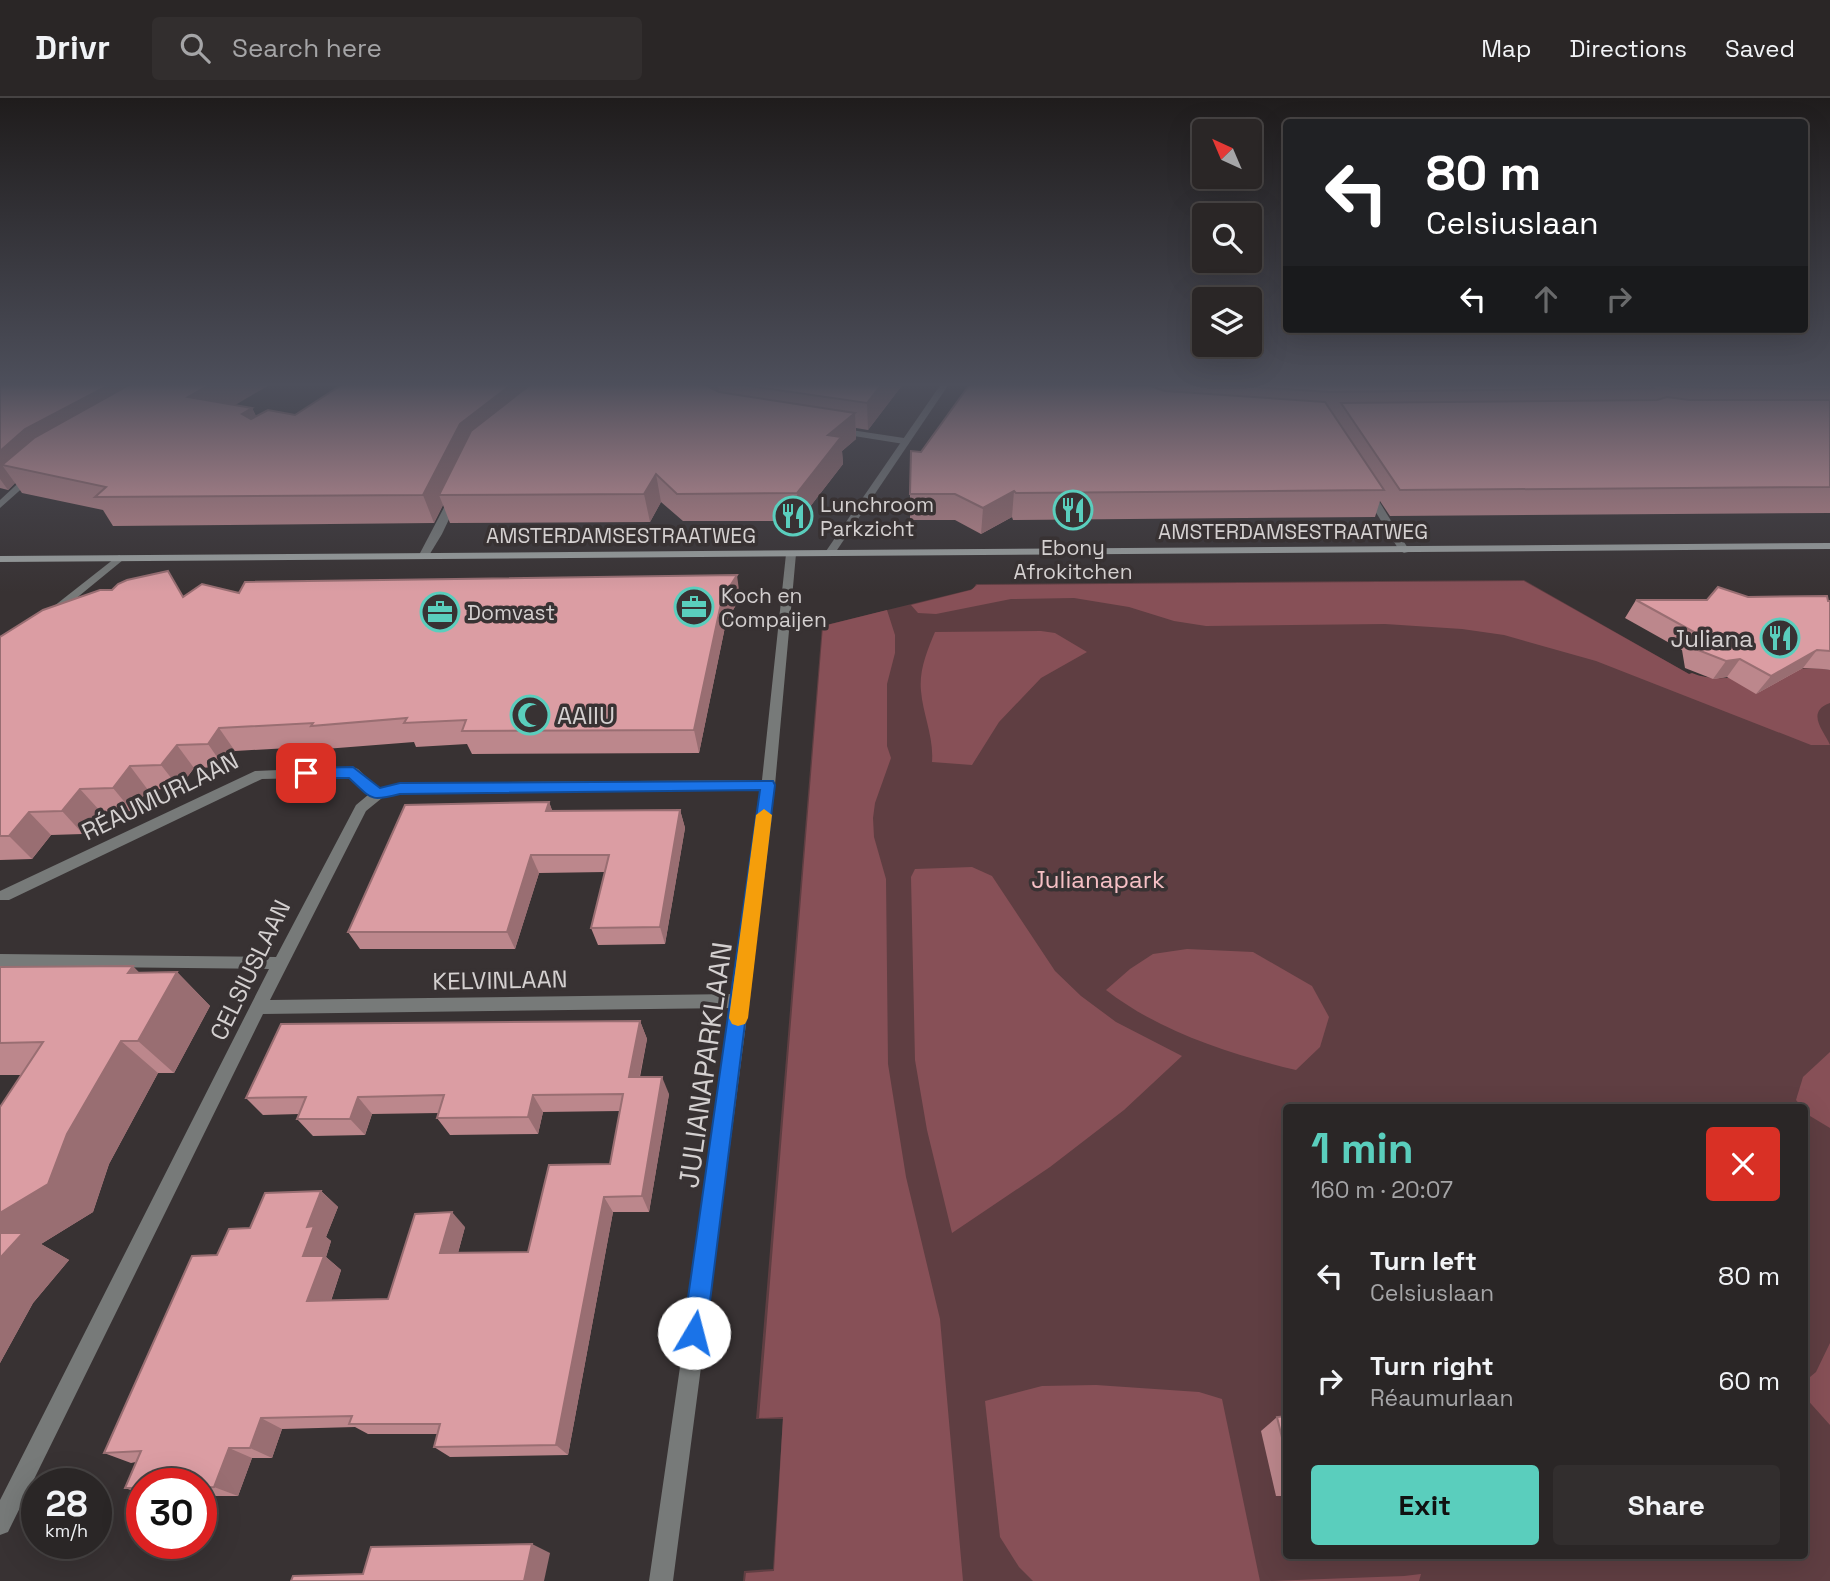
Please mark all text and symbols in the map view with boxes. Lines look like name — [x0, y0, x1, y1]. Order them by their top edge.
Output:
search box — [152, 17, 642, 80]
text: Drivr — [35, 27, 110, 69]
icon: search — [176, 29, 214, 67]
text: Search here — [232, 31, 382, 65]
text: Map — [1481, 33, 1531, 64]
text: Directions — [1569, 33, 1687, 64]
text: Saved — [1725, 33, 1795, 64]
north arrow — [1192, 119, 1262, 189]
map controls — [1192, 119, 1262, 357]
text: 80 m — [1426, 142, 1541, 204]
icon: left — [1311, 147, 1402, 238]
button: search — [1192, 203, 1262, 273]
text: Celsiuslaan — [1426, 203, 1599, 243]
icon: left — [1454, 280, 1492, 318]
icon: ahead — [1527, 280, 1565, 318]
icon: right — [1600, 280, 1638, 318]
button: layers — [1192, 287, 1262, 357]
restaurant icon: Ebony Afrokitchen — [1052, 489, 1094, 531]
place label: Lunchroom Parkzicht — [820, 491, 934, 542]
restaurant icon: Lunchroom Parkzicht — [772, 495, 814, 537]
street label: AMSTERDAMSESTRAATWEG — [1158, 518, 1428, 545]
street label: AMSTERDAMSESTRAATWEG — [486, 522, 756, 549]
place label: Ebony Afrokitchen — [1013, 534, 1133, 585]
place label: Koch en Compaijen — [721, 582, 827, 633]
office icon: Koch en Compaijen — [673, 586, 715, 628]
office icon: Domvast — [419, 591, 461, 633]
place label: Domvast — [467, 599, 555, 626]
restaurant icon: Juliana — [1759, 617, 1801, 659]
place label: Juliana — [1671, 623, 1753, 654]
mosque icon: AAIIU — [509, 694, 551, 736]
place label: AAIIU — [557, 700, 615, 731]
pin — [276, 743, 336, 803]
street label: RÉAUMURLAAN — [77, 745, 243, 847]
icon: arrive — [287, 754, 325, 792]
park label: Julianapark — [1031, 864, 1165, 895]
street label: CELSIUSLAAN — [203, 895, 297, 1045]
street label: JULIANAPARKLAAN — [670, 940, 740, 1190]
street label: KELVINLAAN — [432, 963, 568, 997]
text: 1 min — [1311, 1122, 1414, 1175]
button: close — [1706, 1127, 1780, 1201]
text: 160 m · 20:07 — [1311, 1175, 1453, 1205]
text: Turn left — [1370, 1244, 1477, 1278]
icon: left — [1311, 1257, 1349, 1295]
text: 80 m — [1718, 1259, 1780, 1293]
text: Celsiuslaan — [1370, 1278, 1494, 1308]
position arrow — [657, 1296, 731, 1370]
text: Turn right — [1370, 1349, 1494, 1383]
icon: right — [1311, 1362, 1349, 1400]
text: 60 m — [1718, 1364, 1780, 1398]
text: Réaumurlaan — [1370, 1383, 1514, 1413]
button: Exit — [1311, 1465, 1539, 1545]
button: Share — [1553, 1465, 1780, 1545]
speed limit sign: 30 — [126, 1468, 217, 1559]
text: 28 — [46, 1482, 87, 1526]
text: km/h — [45, 1519, 88, 1542]

